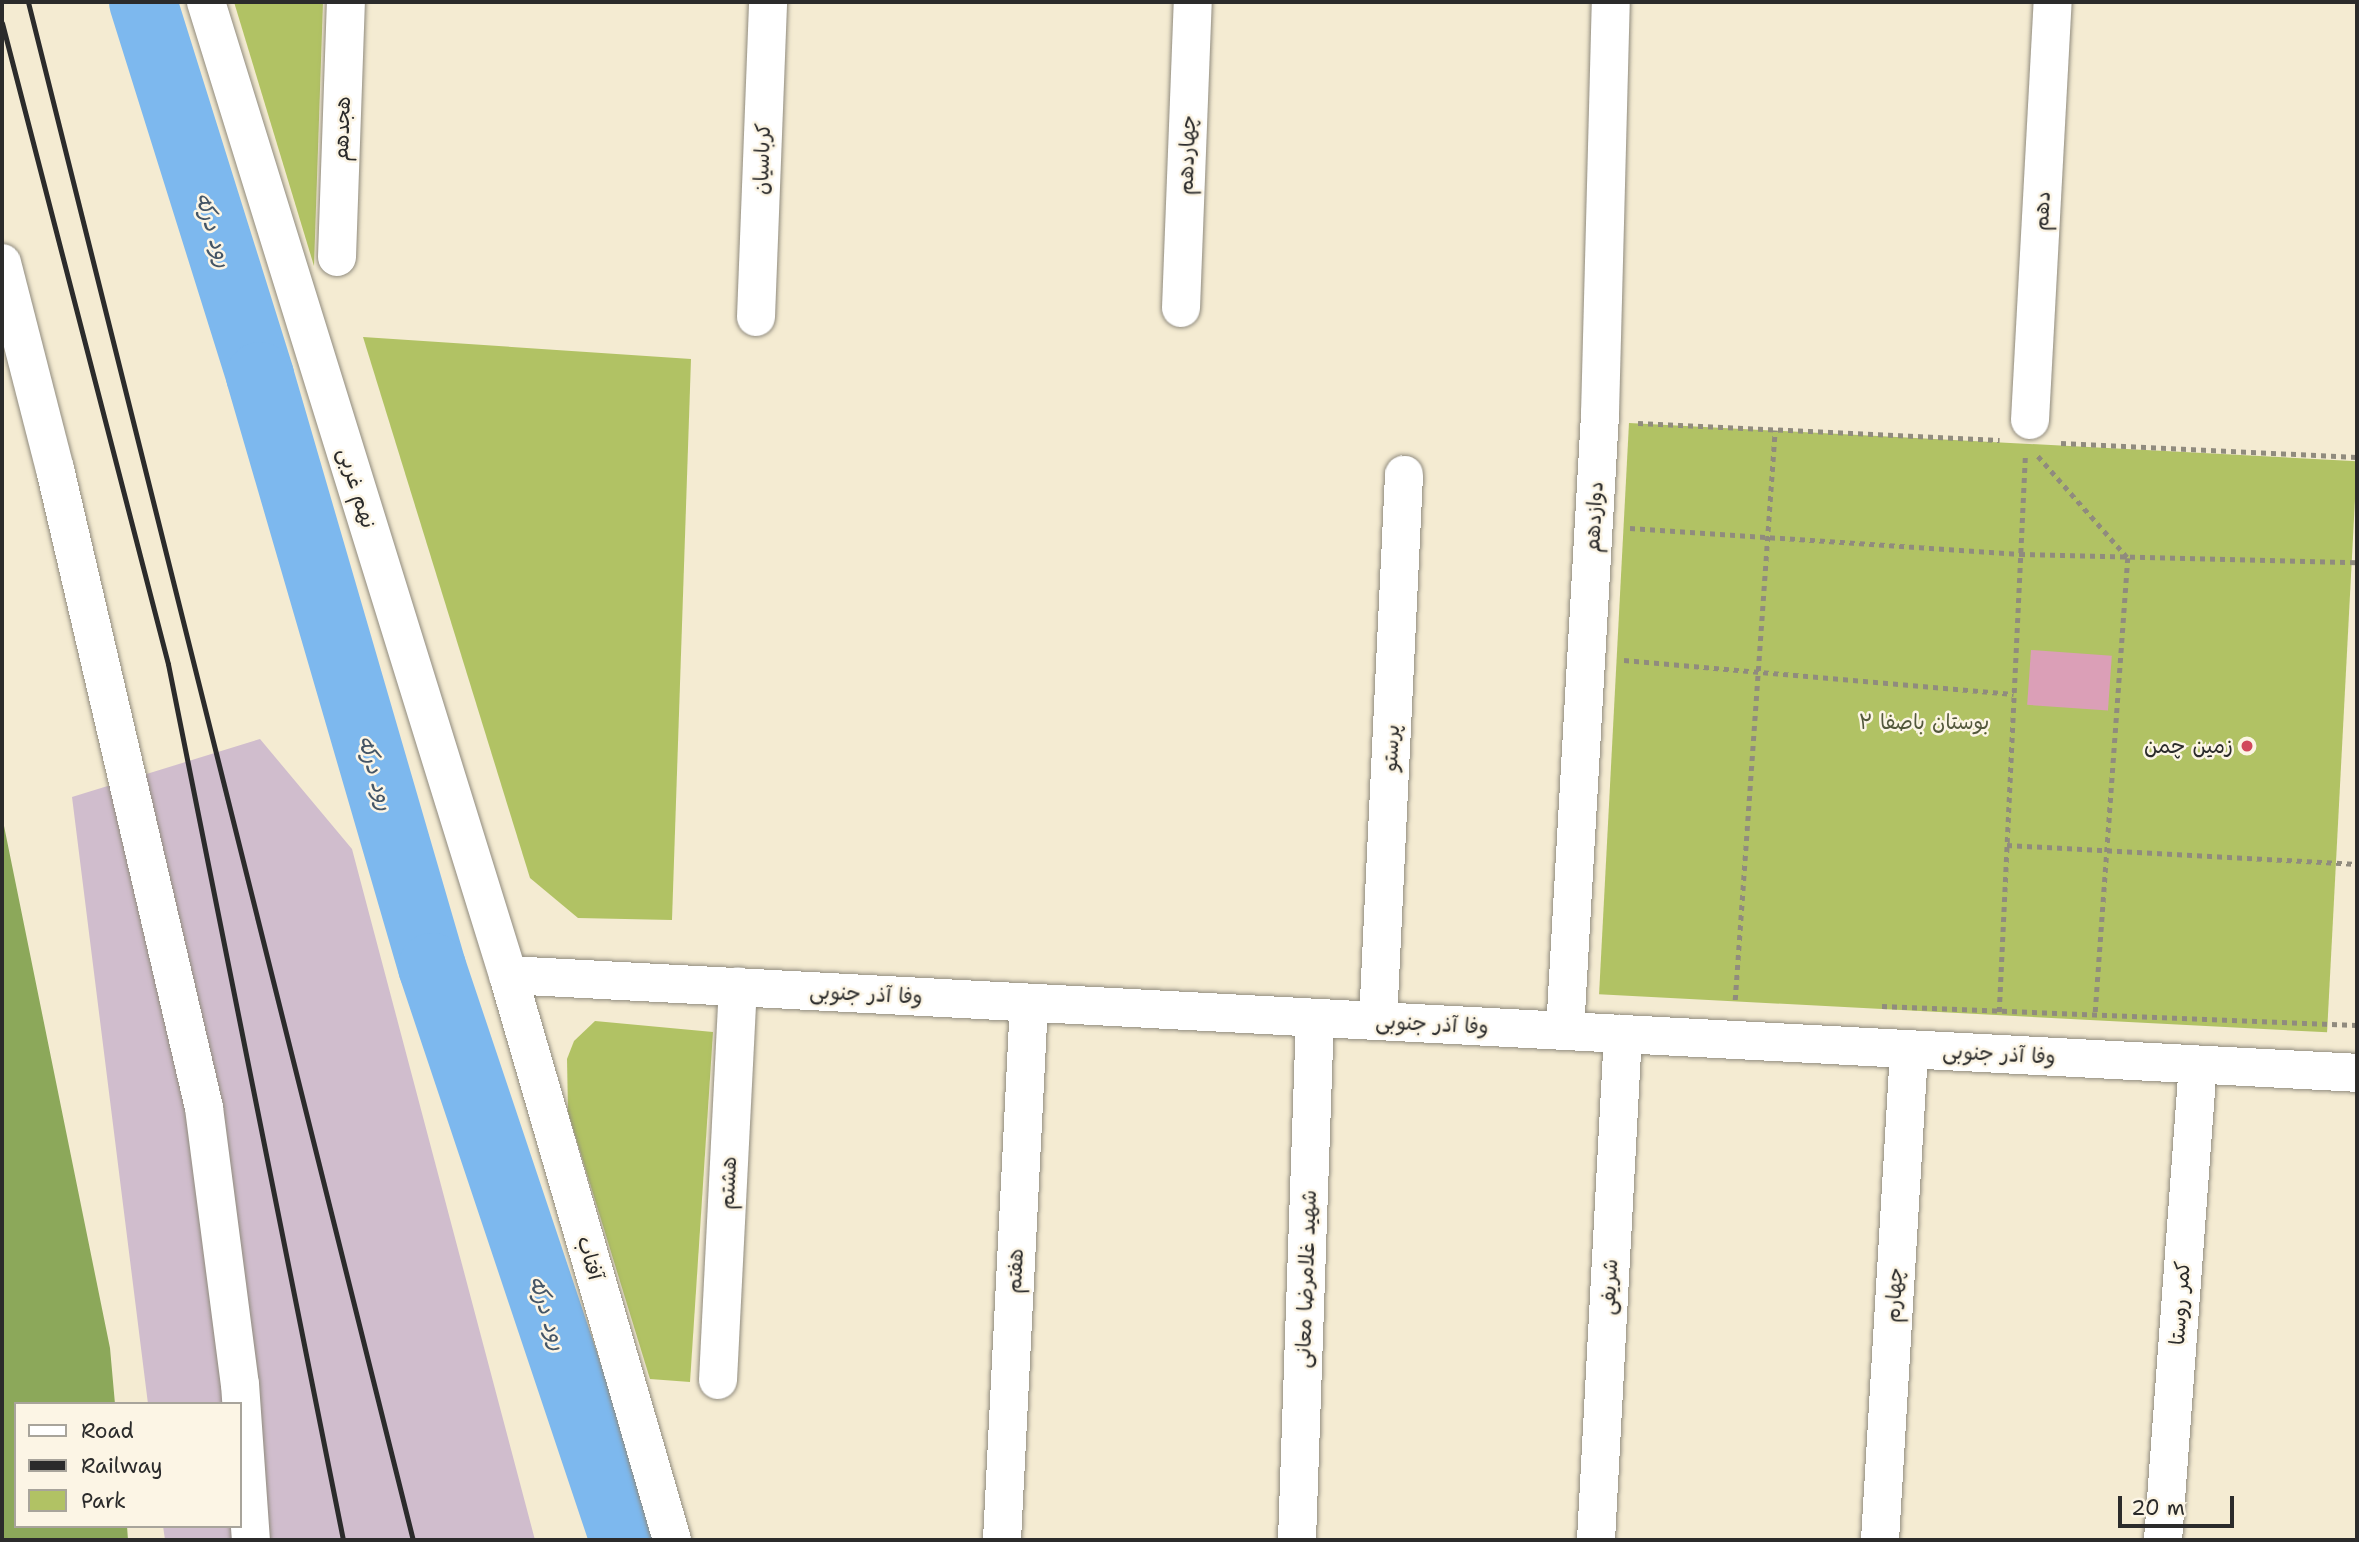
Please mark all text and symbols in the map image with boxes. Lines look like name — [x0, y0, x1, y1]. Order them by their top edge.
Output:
street label: هجدهم — [328, 96, 356, 162]
street label: چهاردهم — [1173, 115, 1201, 195]
street label: کرباسیان — [748, 123, 776, 195]
water label: رود درکه — [190, 189, 238, 271]
street label: دهم — [2028, 191, 2056, 231]
street label: نهم غربی — [333, 445, 381, 531]
street label: دوازدهم — [1580, 481, 1608, 553]
park label: بوستان باصفا ۲ — [1859, 709, 1989, 735]
street label: پرستو — [1377, 724, 1405, 772]
water label: رود درکه — [352, 732, 400, 814]
place label: زمین چمن — [2144, 733, 2233, 759]
marker: زمین چمن — [2239, 738, 2255, 754]
street label: وفا آذر جنوبی — [809, 978, 923, 1010]
street label: وفا آذر جنوبی — [1375, 1008, 1489, 1040]
street label: وفا آذر جنوبی — [1942, 1038, 2056, 1070]
street label: هشتم — [714, 1156, 742, 1210]
street label: شهید غلامرضا معانی — [1290, 1189, 1322, 1369]
street label: آفتاب — [572, 1233, 608, 1283]
street label: هفتم — [1001, 1248, 1029, 1294]
street label: شریفی — [1595, 1258, 1623, 1316]
street label: کمر روستا — [2164, 1260, 2196, 1346]
street label: چهارم — [1880, 1267, 1908, 1323]
water label: رود درکه — [523, 1272, 573, 1354]
legend — [14, 1402, 242, 1528]
text: Road — [81, 1417, 134, 1445]
text: Railway — [81, 1452, 163, 1480]
scale bar — [2121, 1482, 2236, 1526]
text: Park — [81, 1487, 126, 1515]
text: 20 m — [2131, 1494, 2185, 1522]

